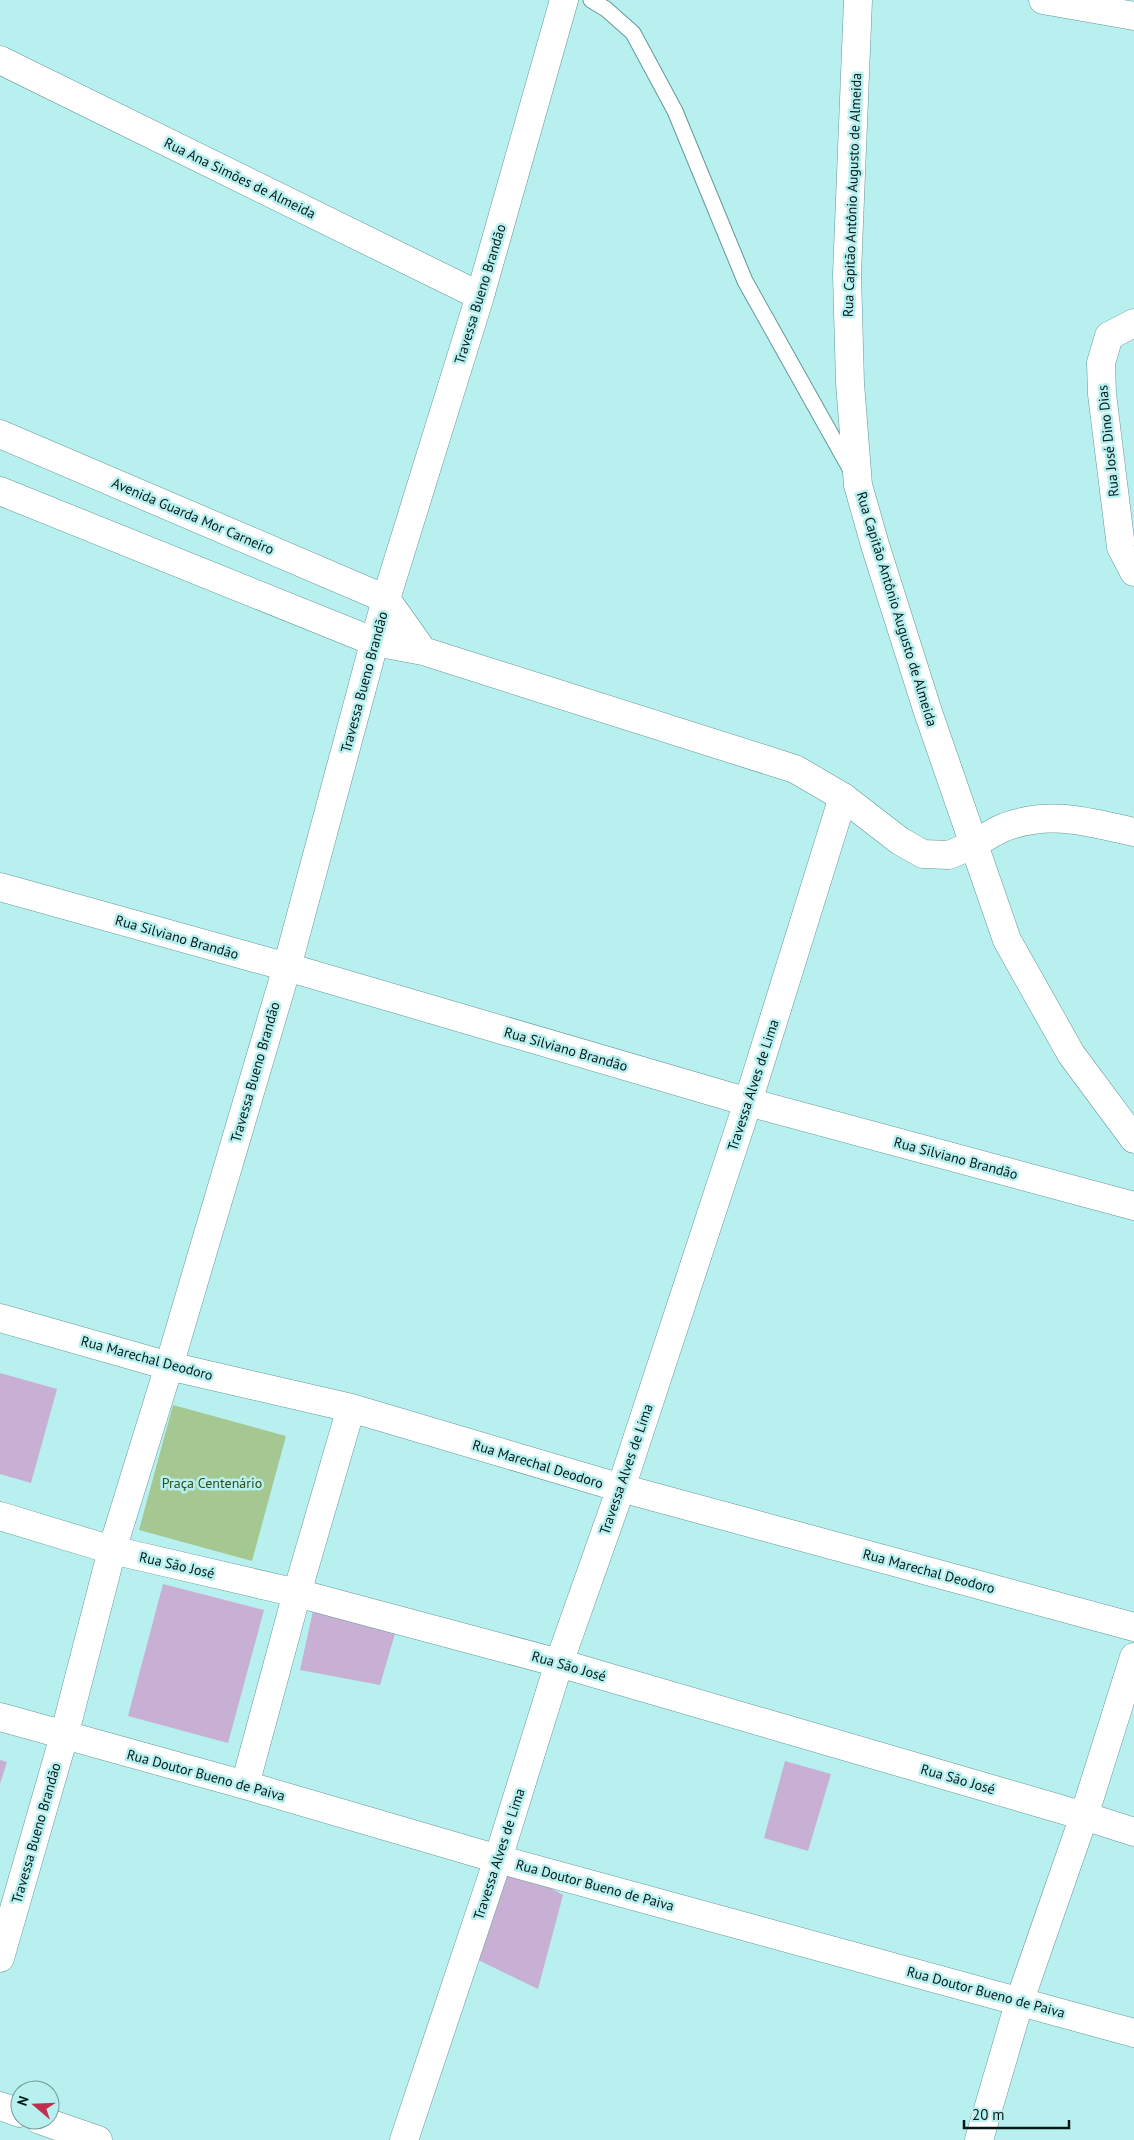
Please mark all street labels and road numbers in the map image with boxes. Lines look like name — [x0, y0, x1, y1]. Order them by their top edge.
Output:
street label: Rua Capitão Antônio Augusto de Almeida — [839, 72, 865, 318]
street label: Rua Ana Simões de Almeida — [161, 133, 319, 223]
street label: Travessa Bueno Brandão — [450, 222, 510, 366]
street label: Rua José Dino Dias — [1093, 384, 1123, 498]
street label: Avenida Guarda Mor Carneiro — [109, 474, 277, 558]
street label: Rua Capitão Antônio Augusto de Almeida — [853, 489, 941, 729]
street label: Travessa Bueno Brandão — [336, 609, 392, 755]
street label: Rua Silviano Brandão — [113, 911, 241, 963]
street label: Travessa Bueno Brandão — [226, 1000, 284, 1144]
street label: Travessa Alves de Lima — [723, 1017, 783, 1153]
street label: Rua Silviano Brandão — [502, 1023, 630, 1075]
street label: Rua Silviano Brandão — [892, 1133, 1020, 1183]
street label: Rua Marechal Deodoro — [79, 1332, 215, 1384]
street label: Travessa Alves de Lima — [595, 1401, 657, 1537]
street label: Rua Marechal Deodoro — [470, 1436, 606, 1492]
street label: Rua Marechal Deodoro — [861, 1545, 997, 1597]
street label: Rua São José — [138, 1548, 216, 1582]
street label: Rua São José — [530, 1647, 608, 1685]
street label: Rua Doutor Bueno de Paiva — [125, 1745, 287, 1805]
street label: Rua São José — [919, 1760, 997, 1798]
street label: Travessa Bueno Brandão — [7, 1761, 65, 1905]
street label: Travessa Alves de Lima — [469, 1786, 529, 1922]
street label: Rua Doutor Bueno de Paiva — [514, 1855, 676, 1915]
street label: Rua Doutor Bueno de Paiva — [905, 1962, 1067, 2022]

